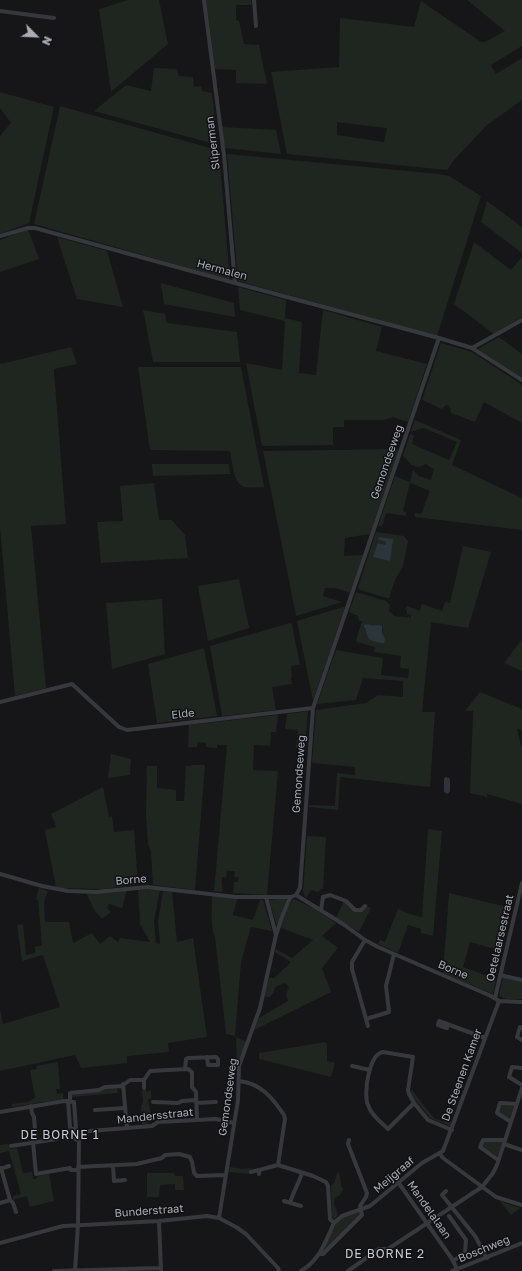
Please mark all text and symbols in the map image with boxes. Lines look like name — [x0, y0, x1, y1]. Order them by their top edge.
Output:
north arrow — [16, 16, 56, 56]
text: N — [40, 35, 55, 48]
street label: Sliperman — [203, 116, 223, 170]
street label: Hermalen — [195, 257, 249, 283]
street label: Gemondseweg — [368, 423, 406, 501]
street label: Elde — [171, 706, 195, 722]
street label: Gemondseweg — [290, 735, 308, 813]
street label: Borne — [115, 872, 147, 888]
street label: Oetelaarsestraat — [484, 893, 516, 983]
street label: Borne — [436, 958, 470, 982]
street label: De Steenen Kamer — [439, 1027, 485, 1123]
street label: Gemondseweg — [216, 1057, 240, 1137]
street label: Mandersstraat — [116, 1105, 194, 1127]
district label: DE BORNE 1 — [21, 1128, 99, 1142]
street label: Meijgraaf — [371, 1154, 417, 1196]
street label: Mandelalaan — [404, 1178, 454, 1242]
street label: Bunderstraat — [114, 1202, 184, 1220]
street label: Boschweg — [456, 1233, 512, 1265]
district label: DE BORNE 2 — [345, 1247, 425, 1261]

